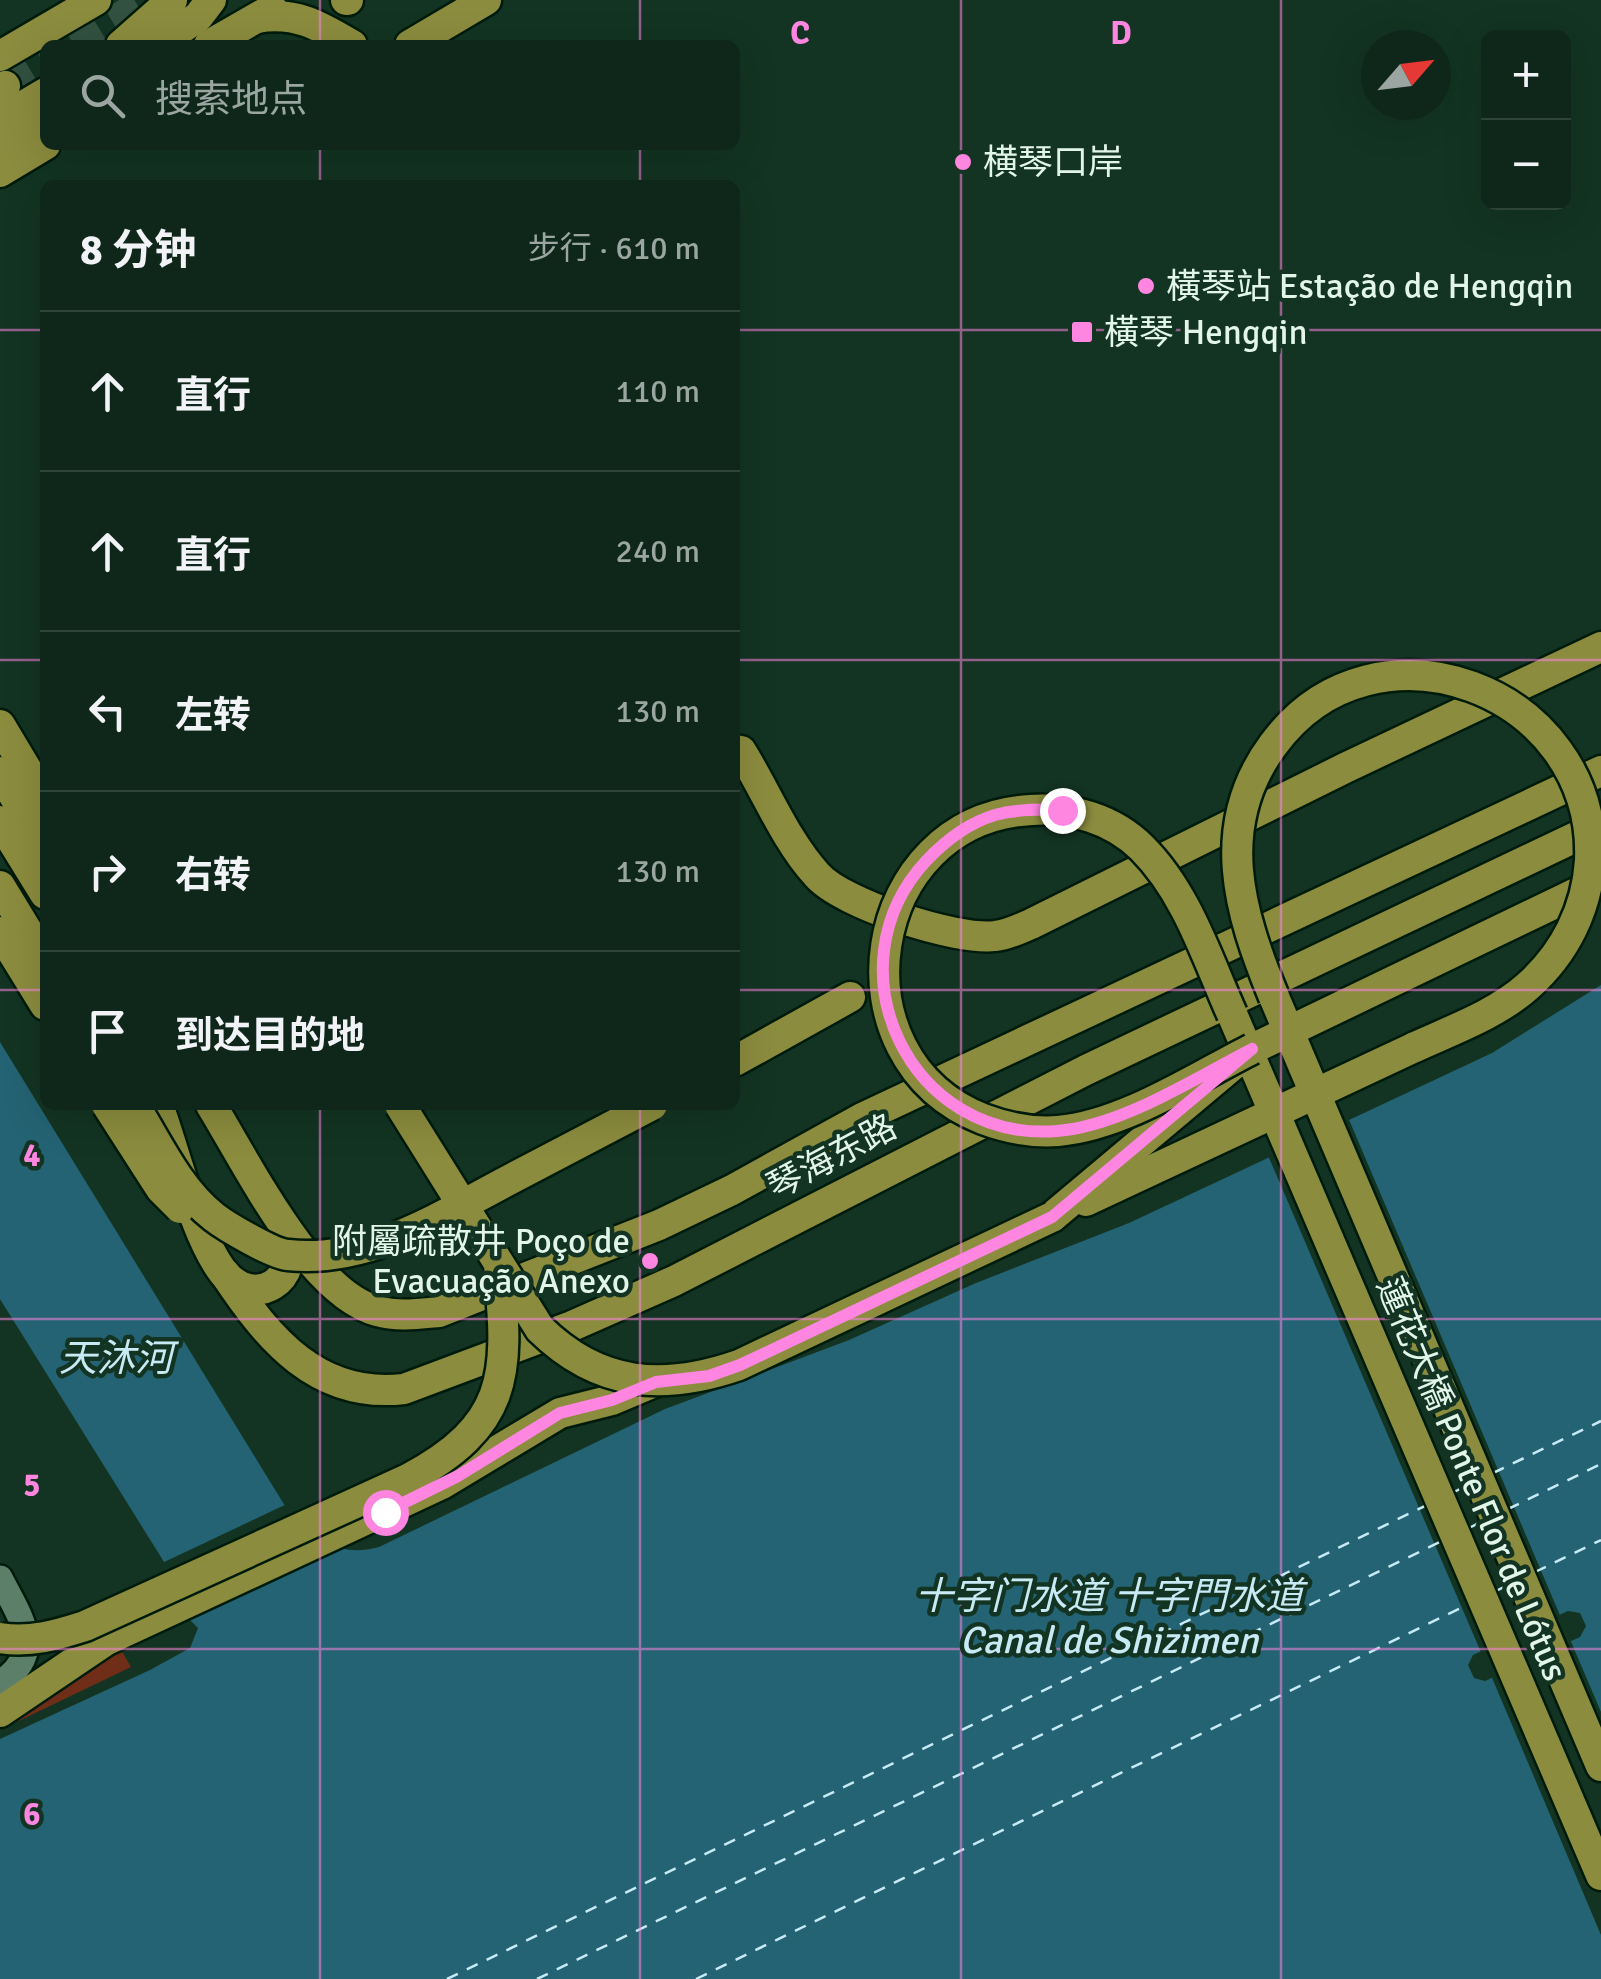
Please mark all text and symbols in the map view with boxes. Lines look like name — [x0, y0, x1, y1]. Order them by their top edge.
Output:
text: C — [790, 14, 810, 53]
text: D — [1110, 14, 1132, 53]
north arrow — [1361, 30, 1451, 120]
map controls — [1481, 30, 1571, 210]
button: + — [1481, 30, 1571, 120]
search box — [40, 40, 740, 150]
icon: search — [75, 68, 130, 123]
text: 搜索地点 — [155, 76, 307, 123]
button: − — [1481, 120, 1571, 210]
place label: 横琴口岸 — [983, 141, 1123, 184]
marker: 横琴口岸 — [952, 151, 974, 173]
text: 8 分钟 — [80, 225, 196, 276]
text: 步行 · 610 m — [528, 229, 700, 268]
place label: 橫琴站 Estação de Hengqin — [1166, 265, 1573, 308]
marker: 橫琴站 Estação de Hengqin — [1135, 275, 1157, 297]
place label: 橫琴 Hengqin — [1104, 311, 1308, 354]
marker: 橫琴 Hengqin — [1069, 319, 1095, 345]
icon: ahead — [80, 364, 135, 419]
text: 直行 — [175, 372, 251, 419]
text: 110 m — [616, 372, 700, 411]
icon: ahead — [80, 524, 135, 579]
text: 直行 — [175, 532, 251, 579]
text: 240 m — [616, 532, 700, 571]
icon: left — [80, 684, 135, 739]
text: 左转 — [175, 692, 251, 739]
text: 130 m — [616, 692, 700, 731]
route end — [1040, 788, 1086, 834]
icon: right — [80, 844, 135, 899]
text: 右转 — [175, 852, 251, 899]
text: 130 m — [616, 852, 700, 891]
icon: arrive — [80, 1004, 135, 1059]
text: 到达目的地 — [175, 1012, 365, 1059]
street label: 琴海东路 — [760, 1105, 904, 1209]
text: 4 — [23, 1136, 41, 1175]
place label: 附屬疏散井 Poço de Evacuação Anexo — [332, 1220, 630, 1303]
marker: 附屬疏散井 Poço de Evacuação Anexo — [639, 1250, 661, 1272]
street label: 蓮花大橋 Ponte Flor de Lótus — [1367, 1271, 1577, 1687]
water label: 天沐河 — [59, 1335, 180, 1382]
text: 5 — [23, 1466, 41, 1505]
route start — [363, 1490, 409, 1536]
water label: 十字门水道 十字門水道 Canal de Shizimen — [915, 1573, 1308, 1664]
text: 6 — [23, 1795, 41, 1834]

